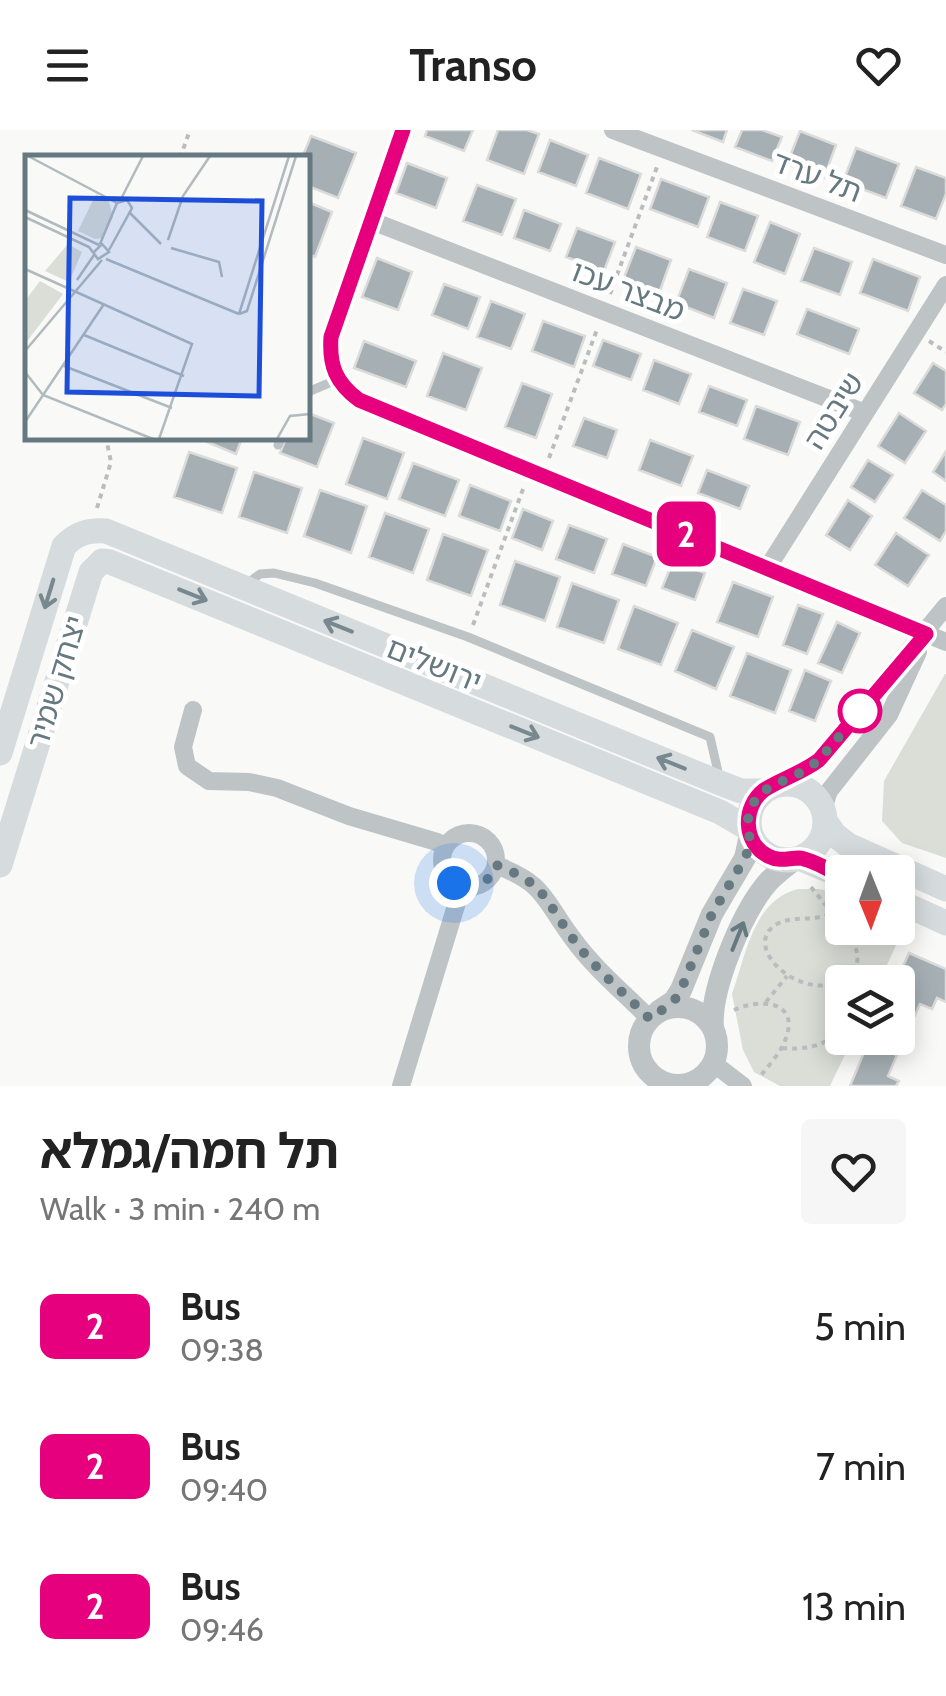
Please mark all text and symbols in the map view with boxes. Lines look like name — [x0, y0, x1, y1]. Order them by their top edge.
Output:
icon: menu — [40, 38, 95, 93]
text: Transo — [409, 38, 537, 92]
icon: heart — [851, 38, 906, 93]
street label: תל ערד — [767, 143, 867, 210]
inset map — [25, 155, 310, 440]
street label: מבצר עכו — [566, 252, 690, 329]
street label: שיבטה — [796, 365, 871, 456]
line badge: 2 — [654, 502, 718, 566]
text: 2 — [677, 513, 695, 556]
one-way arrow — [39, 578, 57, 609]
one-way arrow — [177, 588, 207, 606]
street label: יצחק שמיר — [19, 611, 94, 753]
one-way arrow — [323, 616, 354, 634]
street label: ירושלים — [381, 629, 487, 700]
unlabelled marker — [839, 690, 881, 732]
one-way arrow — [510, 725, 540, 743]
one-way arrow — [656, 753, 687, 771]
north arrow — [825, 855, 915, 945]
map controls — [825, 855, 915, 1055]
your location — [429, 858, 479, 908]
one-way arrow — [731, 921, 749, 952]
button: layers — [825, 965, 915, 1055]
button: heart — [801, 1119, 906, 1224]
text: תל חמה/גמלא — [40, 1122, 339, 1180]
text: Walk · 3 min · 240 m — [40, 1189, 320, 1228]
text: Bus — [180, 1283, 241, 1330]
text: 5 min — [814, 1303, 906, 1350]
text: 2 — [86, 1305, 104, 1348]
text: 09:38 — [180, 1330, 264, 1369]
text: Bus — [180, 1423, 241, 1470]
text: 7 min — [816, 1443, 906, 1490]
text: 2 — [86, 1445, 104, 1488]
text: 09:40 — [180, 1470, 268, 1509]
text: Bus — [180, 1563, 241, 1610]
text: 13 min — [802, 1583, 906, 1630]
text: 2 — [86, 1585, 104, 1628]
text: 09:46 — [180, 1610, 264, 1649]

